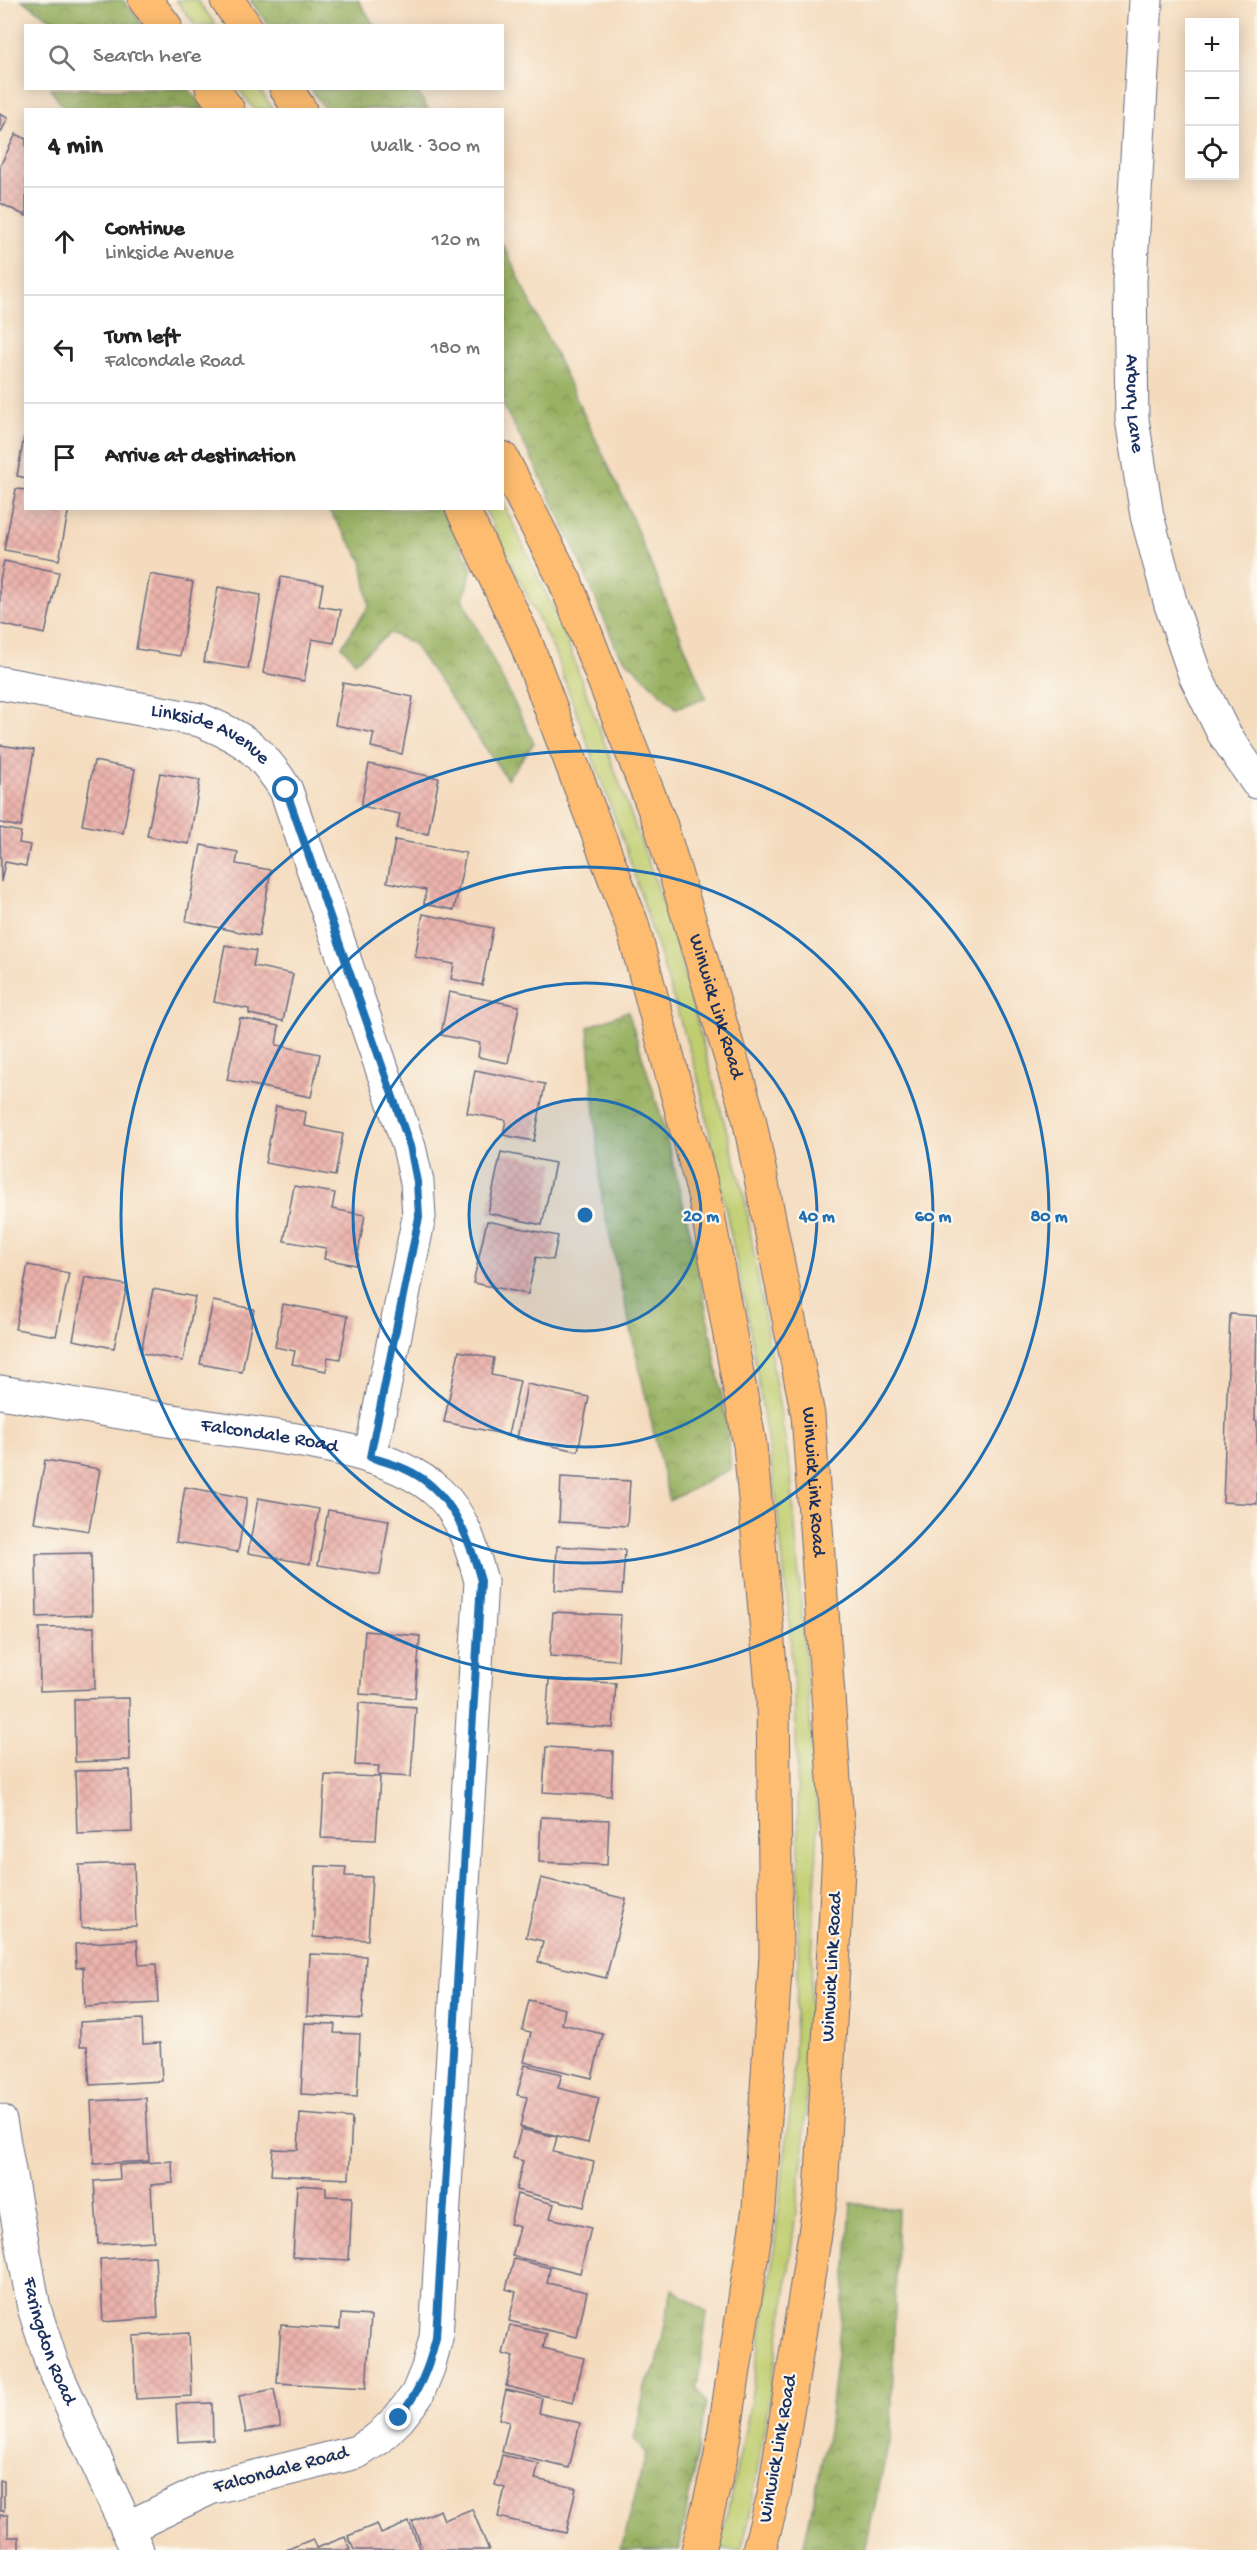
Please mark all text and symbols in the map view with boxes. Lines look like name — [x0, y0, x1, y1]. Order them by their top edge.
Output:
map controls — [1185, 18, 1239, 180]
button: + — [1185, 18, 1239, 72]
search box — [24, 24, 504, 90]
icon: search — [45, 41, 78, 74]
text: Search here — [93, 44, 201, 70]
button: − — [1185, 72, 1239, 126]
button: locate — [1185, 126, 1239, 180]
text: 4 min — [48, 132, 103, 163]
text: Walk · 300 m — [371, 136, 480, 159]
text: Continue — [105, 217, 185, 243]
icon: ahead — [48, 225, 81, 258]
text: 120 m — [432, 230, 480, 253]
text: Linkside Avenue — [105, 243, 234, 266]
text: Turn left — [105, 325, 179, 351]
icon: left — [48, 333, 81, 366]
text: 180 m — [431, 338, 480, 361]
text: Falcondale Road — [105, 351, 243, 374]
street label: Arbury Lane — [1120, 354, 1149, 455]
icon: arrive — [48, 441, 81, 474]
text: Arrive at destination — [105, 444, 295, 470]
street label: Linkside Avenue — [149, 700, 275, 770]
route start — [272, 776, 298, 802]
street label: Winwick Link Road — [683, 932, 749, 1084]
centre of rings — [575, 1205, 595, 1225]
text: 20 m — [683, 1207, 719, 1228]
text: 40 m — [798, 1207, 835, 1228]
text: 60 m — [915, 1207, 951, 1228]
text: 80 m — [1030, 1207, 1068, 1228]
street label: Winwick Link Road — [796, 1406, 830, 1560]
street label: Falcondale Road — [198, 1414, 342, 1460]
street label: Winwick Link Road — [818, 1889, 849, 2042]
street label: Faringdon Road — [17, 2275, 82, 2411]
street label: Winwick Link Road — [755, 2371, 804, 2525]
route end — [385, 2404, 411, 2430]
street label: Falcondale Road — [210, 2441, 353, 2500]

